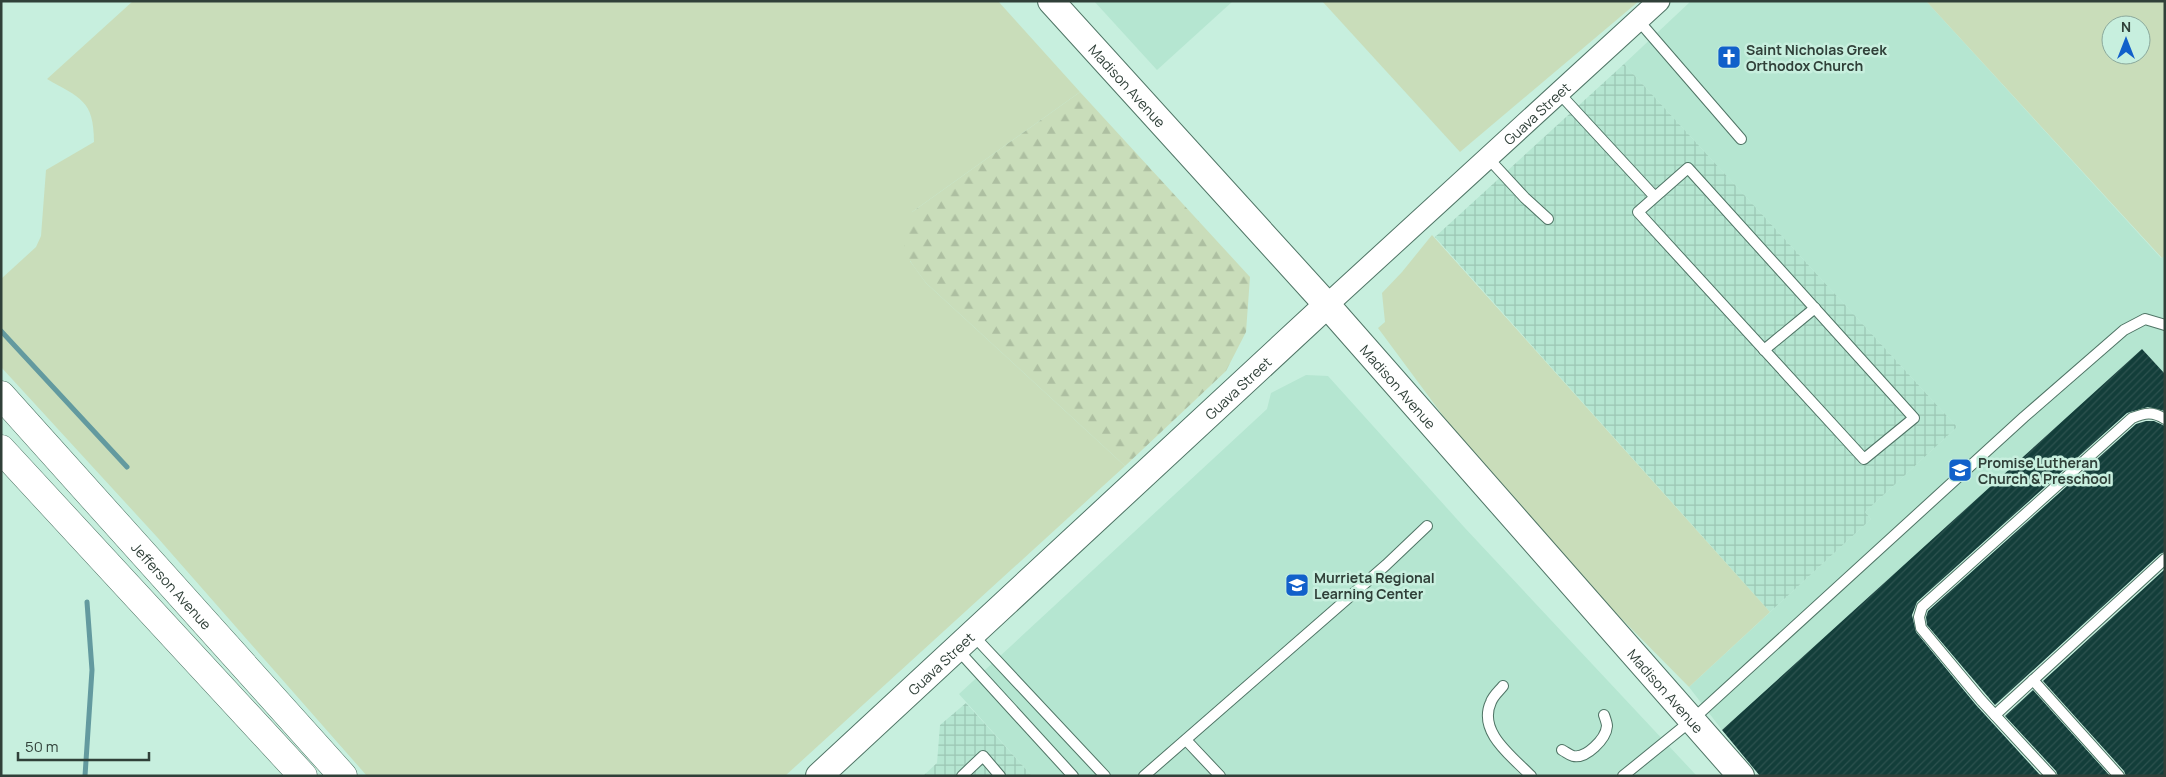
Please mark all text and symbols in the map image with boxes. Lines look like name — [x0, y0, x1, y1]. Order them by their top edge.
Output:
north arrow — [2101, 15, 2151, 65]
text: N — [2121, 17, 2131, 36]
street label: Madison Avenue — [1085, 40, 1170, 131]
place label: Saint Nicholas Greek Orthodox Church — [1746, 40, 1887, 75]
church icon: Saint Nicholas Greek Orthodox Church — [1716, 44, 1742, 70]
street label: Guava Street — [1499, 78, 1574, 149]
street label: Madison Avenue — [1356, 340, 1441, 432]
street label: Guava Street — [1200, 352, 1275, 423]
place label: Promise Lutheran Church & Preschool — [1978, 453, 2112, 488]
school or university icon: Promise Lutheran Church & Preschool — [1947, 457, 1973, 483]
street label: Jefferson Avenue — [128, 538, 216, 633]
place label: Murrieta Regional Learning Center — [1314, 568, 1435, 603]
school or university icon: Murrieta Regional Learning Center — [1284, 572, 1310, 598]
street label: Guava Street — [903, 627, 978, 699]
street label: Madison Avenue — [1624, 645, 1708, 737]
scale bar — [18, 730, 149, 762]
text: 50 m — [25, 736, 59, 757]

